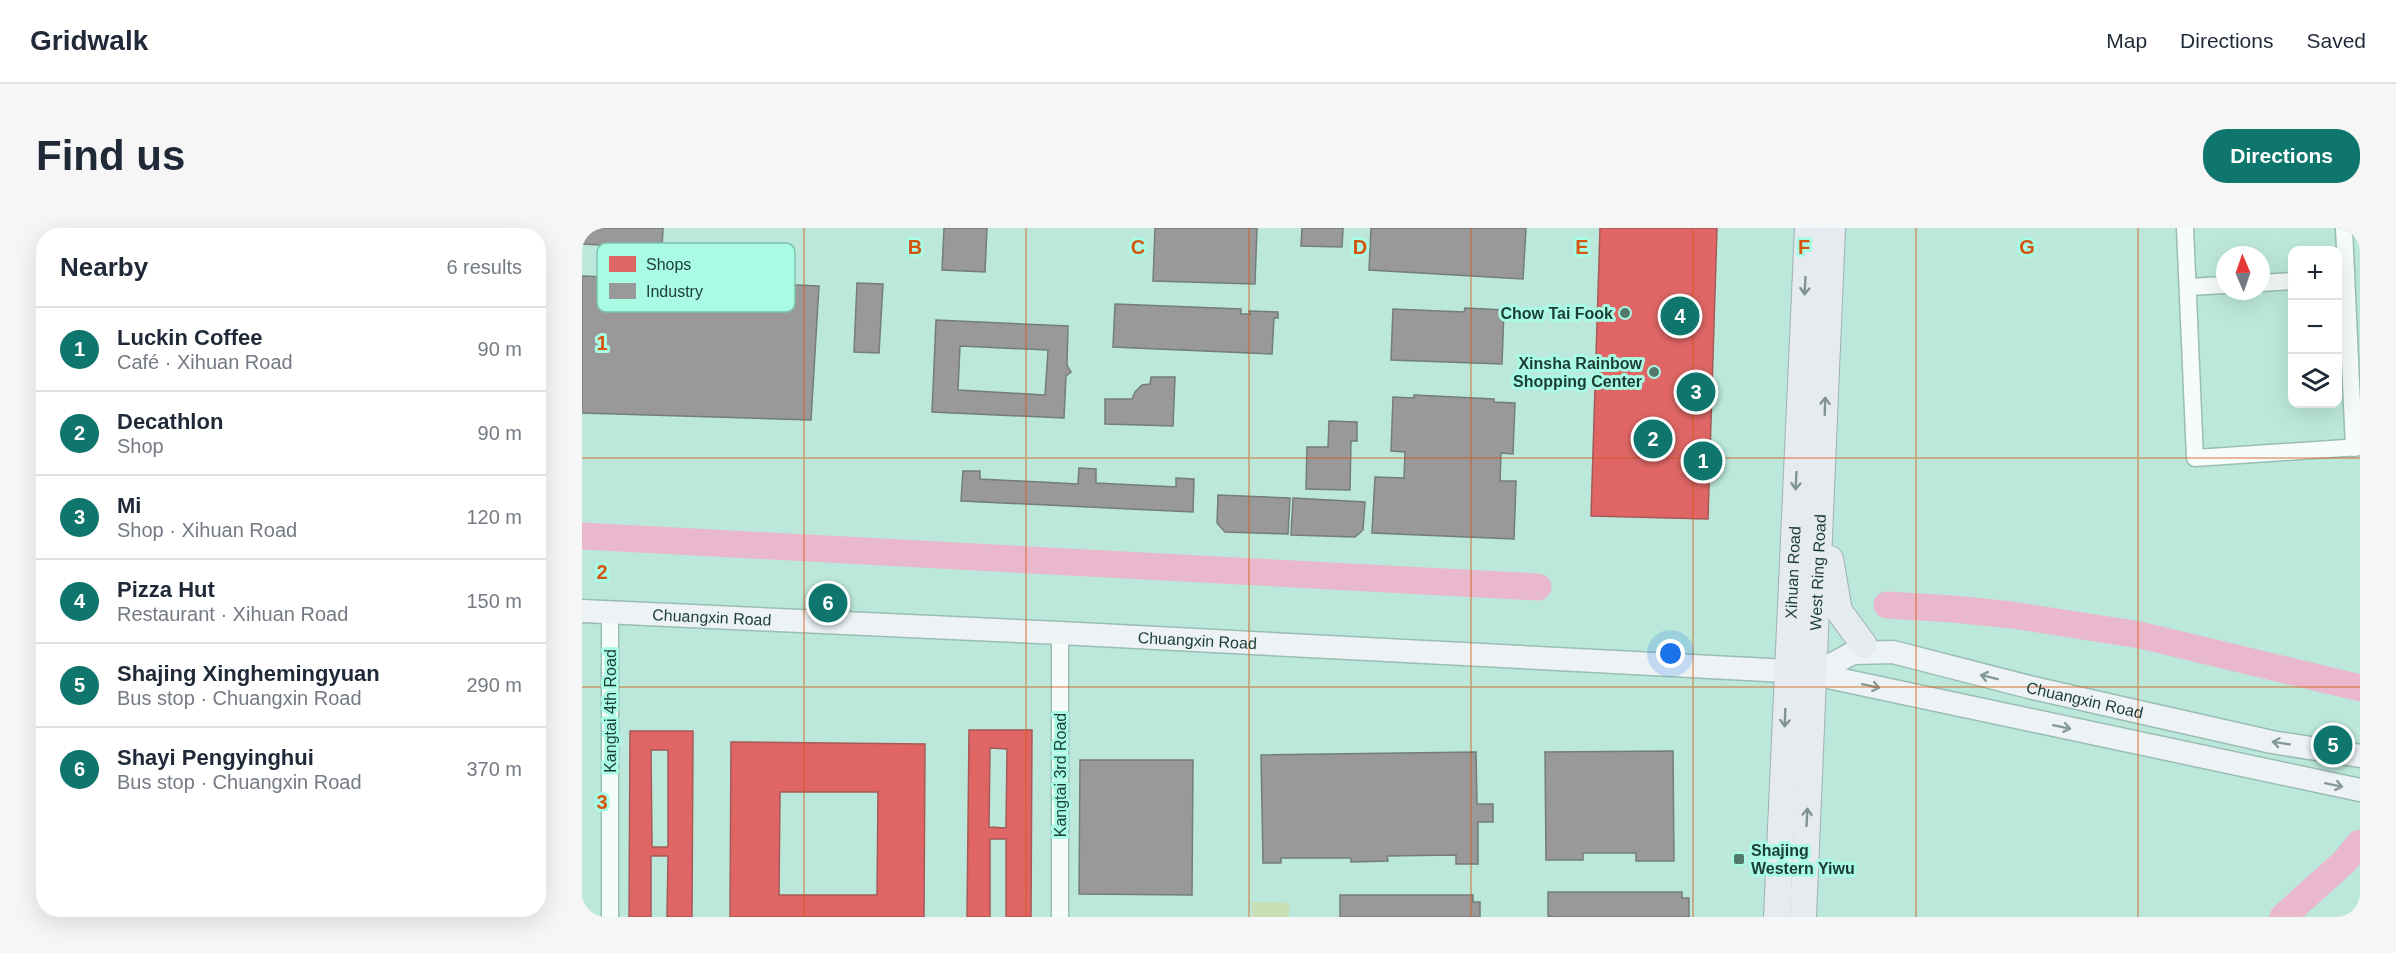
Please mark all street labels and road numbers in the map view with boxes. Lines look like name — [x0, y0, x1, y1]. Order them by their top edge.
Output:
street label: West Ring Road — [1807, 514, 1829, 631]
street label: Xihuan Road — [1782, 526, 1804, 619]
street label: Chuangxin Road — [652, 606, 772, 629]
street label: Chuangxin Road — [1137, 629, 1257, 652]
street label: Kangtai 4th Road — [602, 649, 619, 773]
street label: Chuangxin Road — [2024, 679, 2145, 722]
street label: Kangtai 3rd Road — [1052, 713, 1069, 837]

